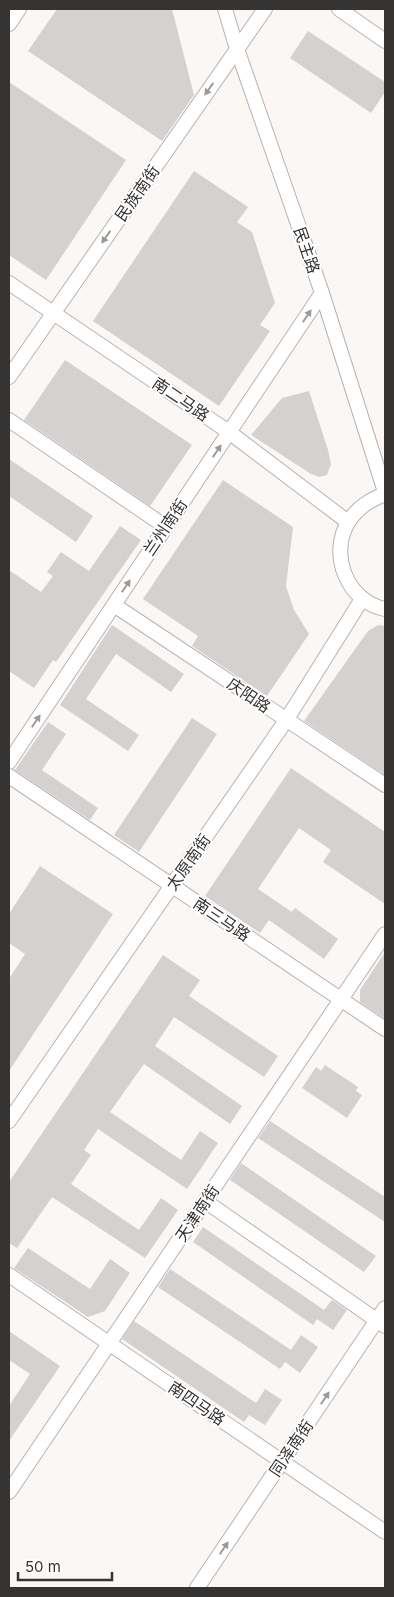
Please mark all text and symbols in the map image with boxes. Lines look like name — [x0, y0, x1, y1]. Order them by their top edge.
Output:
one-way arrow — [204, 82, 214, 96]
street label: 民族南街 — [110, 161, 164, 225]
street label: 民主路 — [290, 224, 324, 276]
one-way arrow — [101, 230, 111, 244]
one-way arrow — [302, 309, 312, 323]
street label: 南二马路 — [149, 373, 213, 425]
one-way arrow — [212, 444, 221, 458]
street label: 兰州南街 — [139, 495, 191, 559]
one-way arrow — [121, 579, 131, 593]
street label: 庆阳路 — [224, 673, 274, 717]
one-way arrow — [31, 715, 41, 728]
street label: 太原南街 — [161, 830, 215, 894]
street label: 南三马路 — [190, 893, 254, 945]
street label: 天津南街 — [171, 1181, 223, 1245]
street label: 南四马路 — [165, 1377, 229, 1429]
one-way arrow — [320, 1392, 330, 1405]
street label: 同泽南街 — [265, 1416, 317, 1480]
one-way arrow — [220, 1541, 229, 1555]
scale bar — [18, 1550, 111, 1582]
text: 50 m — [25, 1557, 61, 1576]

